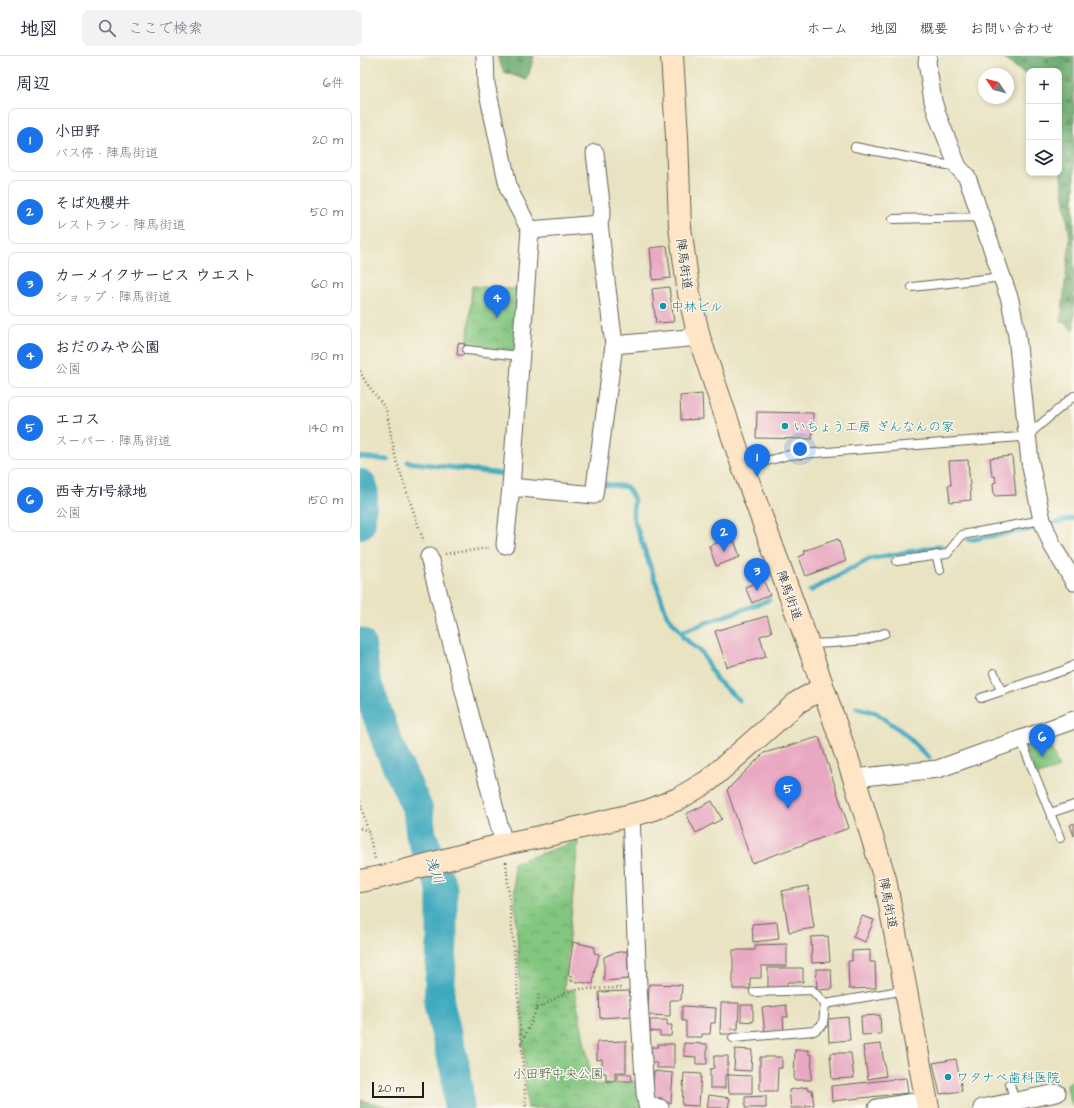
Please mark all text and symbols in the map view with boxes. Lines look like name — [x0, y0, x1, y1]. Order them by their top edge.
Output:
search box — [82, 10, 362, 46]
text: 地図 — [20, 16, 58, 43]
icon: search — [96, 17, 118, 39]
text: ここで検索 — [128, 18, 203, 39]
text: ホーム — [807, 19, 848, 39]
text: 地図 — [870, 19, 898, 39]
text: 概要 — [920, 19, 948, 39]
text: お問い合わせ — [970, 19, 1054, 39]
north arrow — [978, 68, 1014, 104]
map controls — [1026, 68, 1062, 176]
button: + — [1026, 68, 1062, 104]
text: 周辺 — [16, 72, 50, 96]
text: 6件 — [323, 74, 344, 92]
button: − — [1026, 104, 1062, 140]
text: 小田野 — [55, 121, 100, 142]
text: 1 — [29, 131, 31, 149]
text: 20 m — [312, 131, 343, 149]
button: layers — [1026, 140, 1062, 176]
text: バス停 · 陣馬街道 — [55, 144, 158, 162]
text: そば処櫻井 — [55, 193, 130, 214]
text: 2 — [26, 203, 34, 221]
text: 50 m — [310, 203, 343, 221]
text: レストラン · 陣馬街道 — [55, 216, 185, 234]
street label: 陣馬街道 — [671, 237, 697, 291]
text: カーメイクサービス ウエスト — [55, 265, 257, 286]
text: 3 — [27, 275, 33, 293]
text: 60 m — [311, 275, 343, 293]
pin: 4 — [484, 285, 510, 318]
text: ショップ · 陣馬街道 — [55, 288, 171, 306]
place label: 中林ビル — [671, 298, 723, 316]
marker: 中林ビル — [658, 301, 668, 311]
text: おだのみや公園 — [55, 337, 160, 358]
text: 4 — [26, 347, 34, 365]
text: 130 m — [311, 347, 343, 365]
text: 公園 — [55, 360, 81, 378]
text: エコス — [55, 409, 100, 430]
place label: いちょう工房 ぎんなんの家 — [793, 418, 954, 436]
text: 5 — [25, 419, 35, 437]
text: 140 m — [309, 419, 343, 437]
marker: いちょう工房 ぎんなんの家 — [780, 421, 790, 431]
text: スーパー · 陣馬街道 — [55, 432, 171, 450]
your location — [790, 439, 810, 459]
pin: 1 — [744, 444, 770, 477]
text: 西寺方1号緑地 — [55, 481, 147, 502]
text: 6 — [26, 491, 34, 509]
text: 150 m — [309, 491, 343, 509]
text: 公園 — [55, 504, 81, 522]
pin: 2 — [711, 519, 737, 552]
pin: 3 — [744, 558, 770, 591]
street label: 陣馬街道 — [772, 568, 806, 623]
pin: 6 — [1029, 724, 1055, 757]
pin: 5 — [775, 776, 801, 809]
water label: 浅川 — [420, 854, 448, 887]
street label: 陣馬街道 — [874, 876, 902, 930]
park label: 小田野中央公園 — [512, 1065, 604, 1083]
place label: ワタナベ歯科医院 — [956, 1069, 1060, 1087]
marker: ワタナベ歯科医院 — [943, 1072, 953, 1082]
scale bar — [372, 1080, 424, 1099]
text: 20 m — [378, 1081, 404, 1096]

